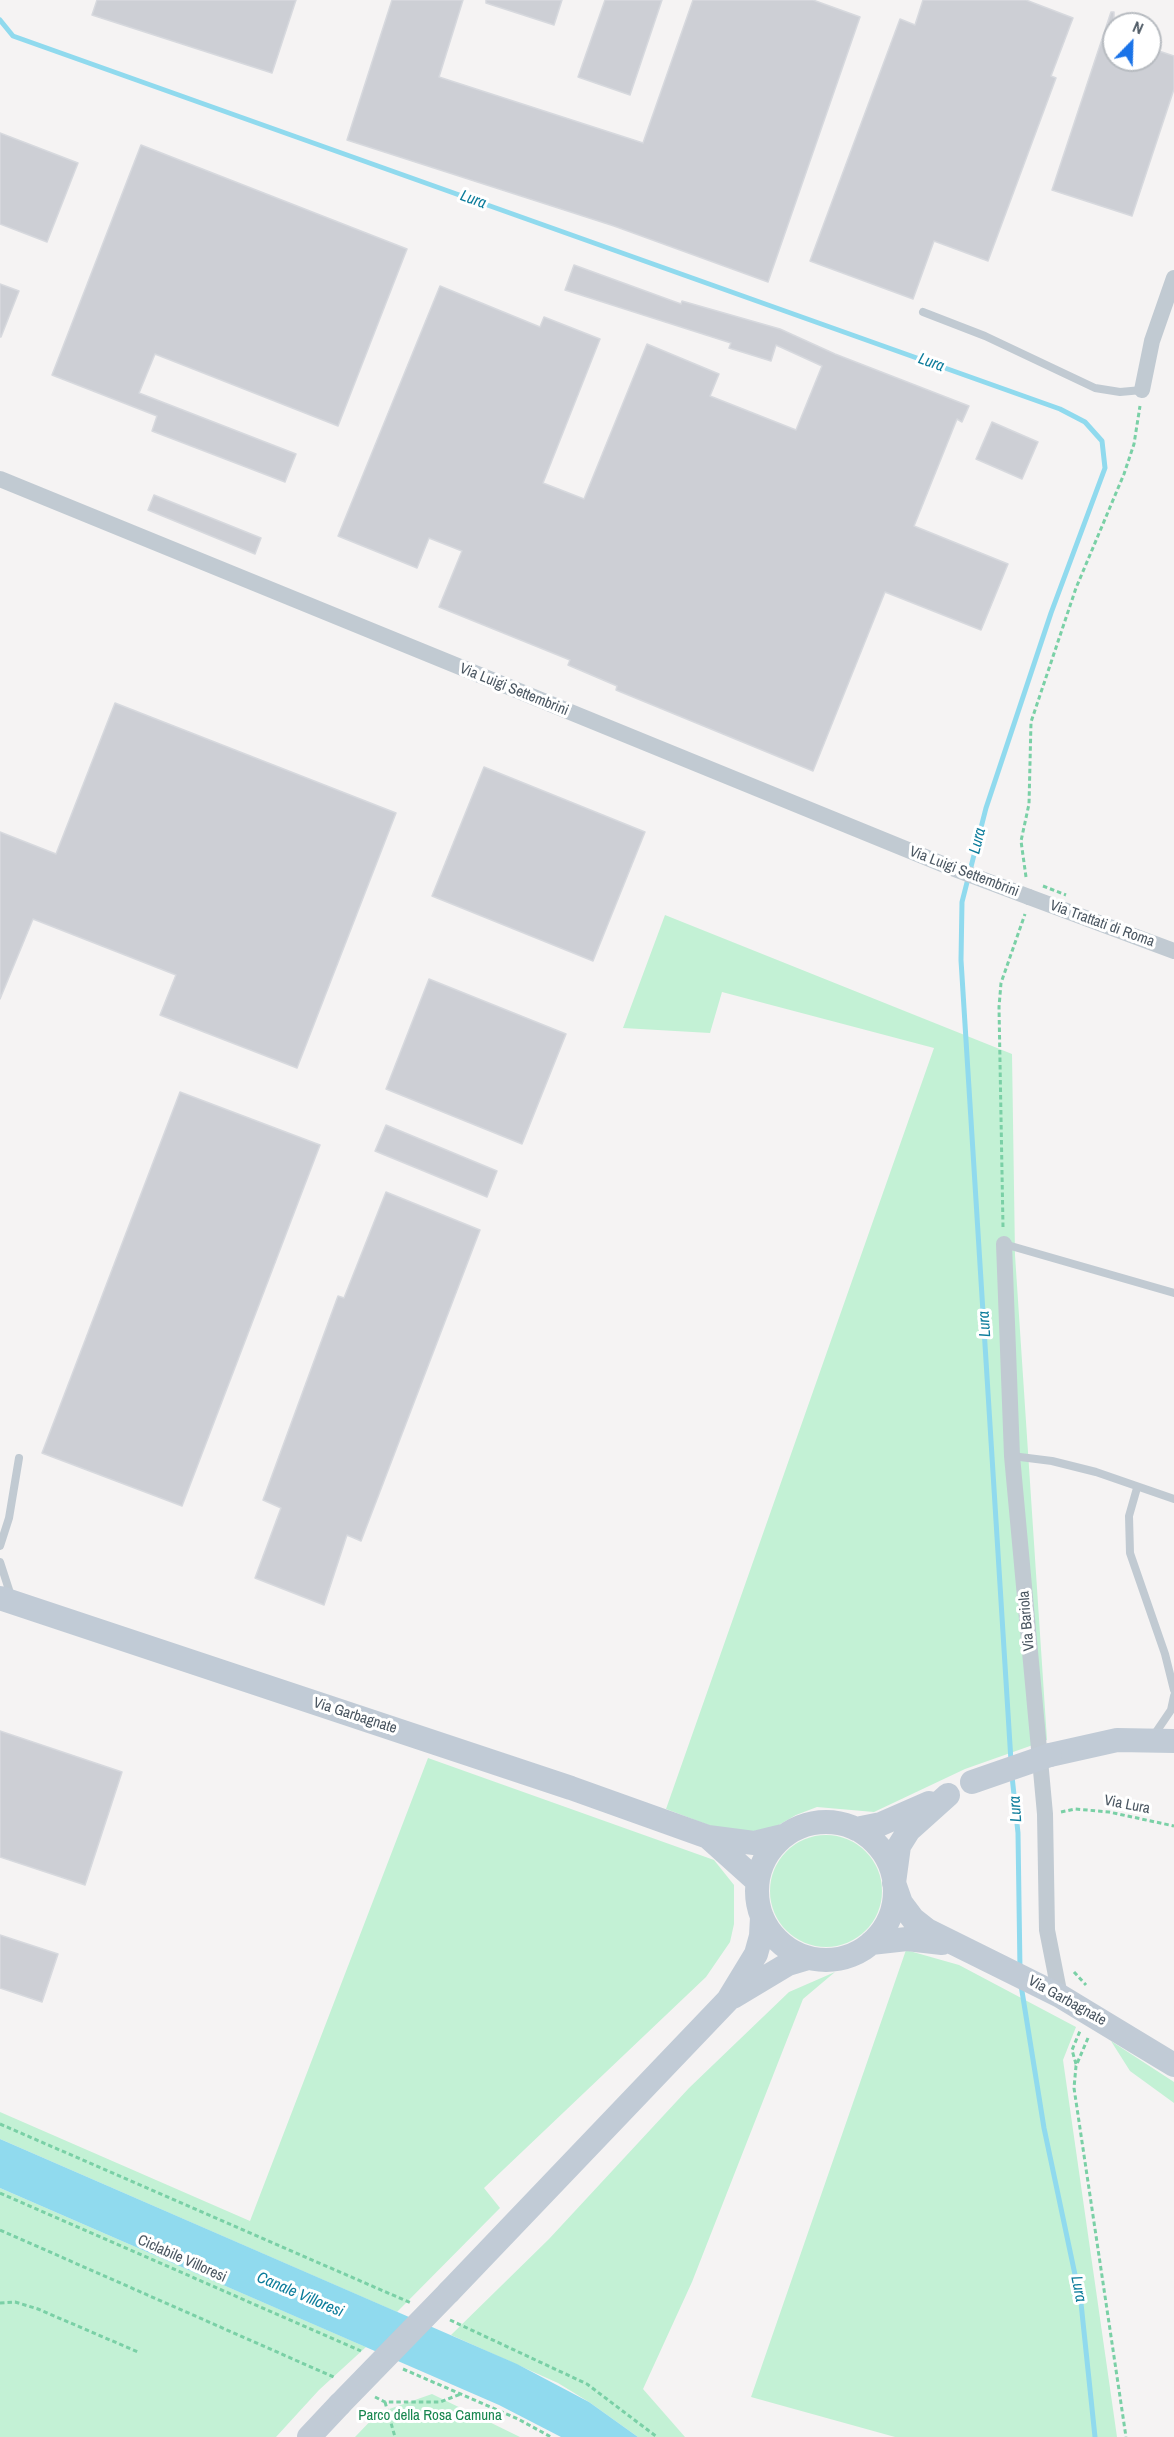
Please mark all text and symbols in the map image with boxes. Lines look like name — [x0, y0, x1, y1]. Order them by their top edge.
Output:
north arrow — [1102, 12, 1162, 72]
text: N — [1130, 15, 1147, 39]
water label: Lura — [457, 186, 489, 214]
water label: Lura — [915, 349, 947, 377]
street label: Via Luigi Settembrini — [457, 660, 571, 720]
water label: Lura — [966, 826, 990, 856]
street label: Via Luigi Settembrini — [907, 843, 1021, 901]
street label: Via Trattati di Roma — [1047, 897, 1157, 951]
water label: Lura — [975, 1310, 995, 1338]
street label: Via Bariola — [1015, 1590, 1039, 1652]
street label: Via Garbagnate — [311, 1694, 399, 1738]
street label: Via Lura — [1103, 1792, 1151, 1818]
water label: Lura — [1006, 1795, 1026, 1823]
street label: Via Garbagnate — [1025, 1972, 1109, 2030]
street label: Ciclabile Villoresi — [135, 2231, 229, 2287]
water label: Canale Villoresi — [254, 2268, 346, 2322]
water label: Lura — [1066, 2274, 1090, 2304]
park label: Parco della Rosa Camuna — [358, 2407, 502, 2425]

